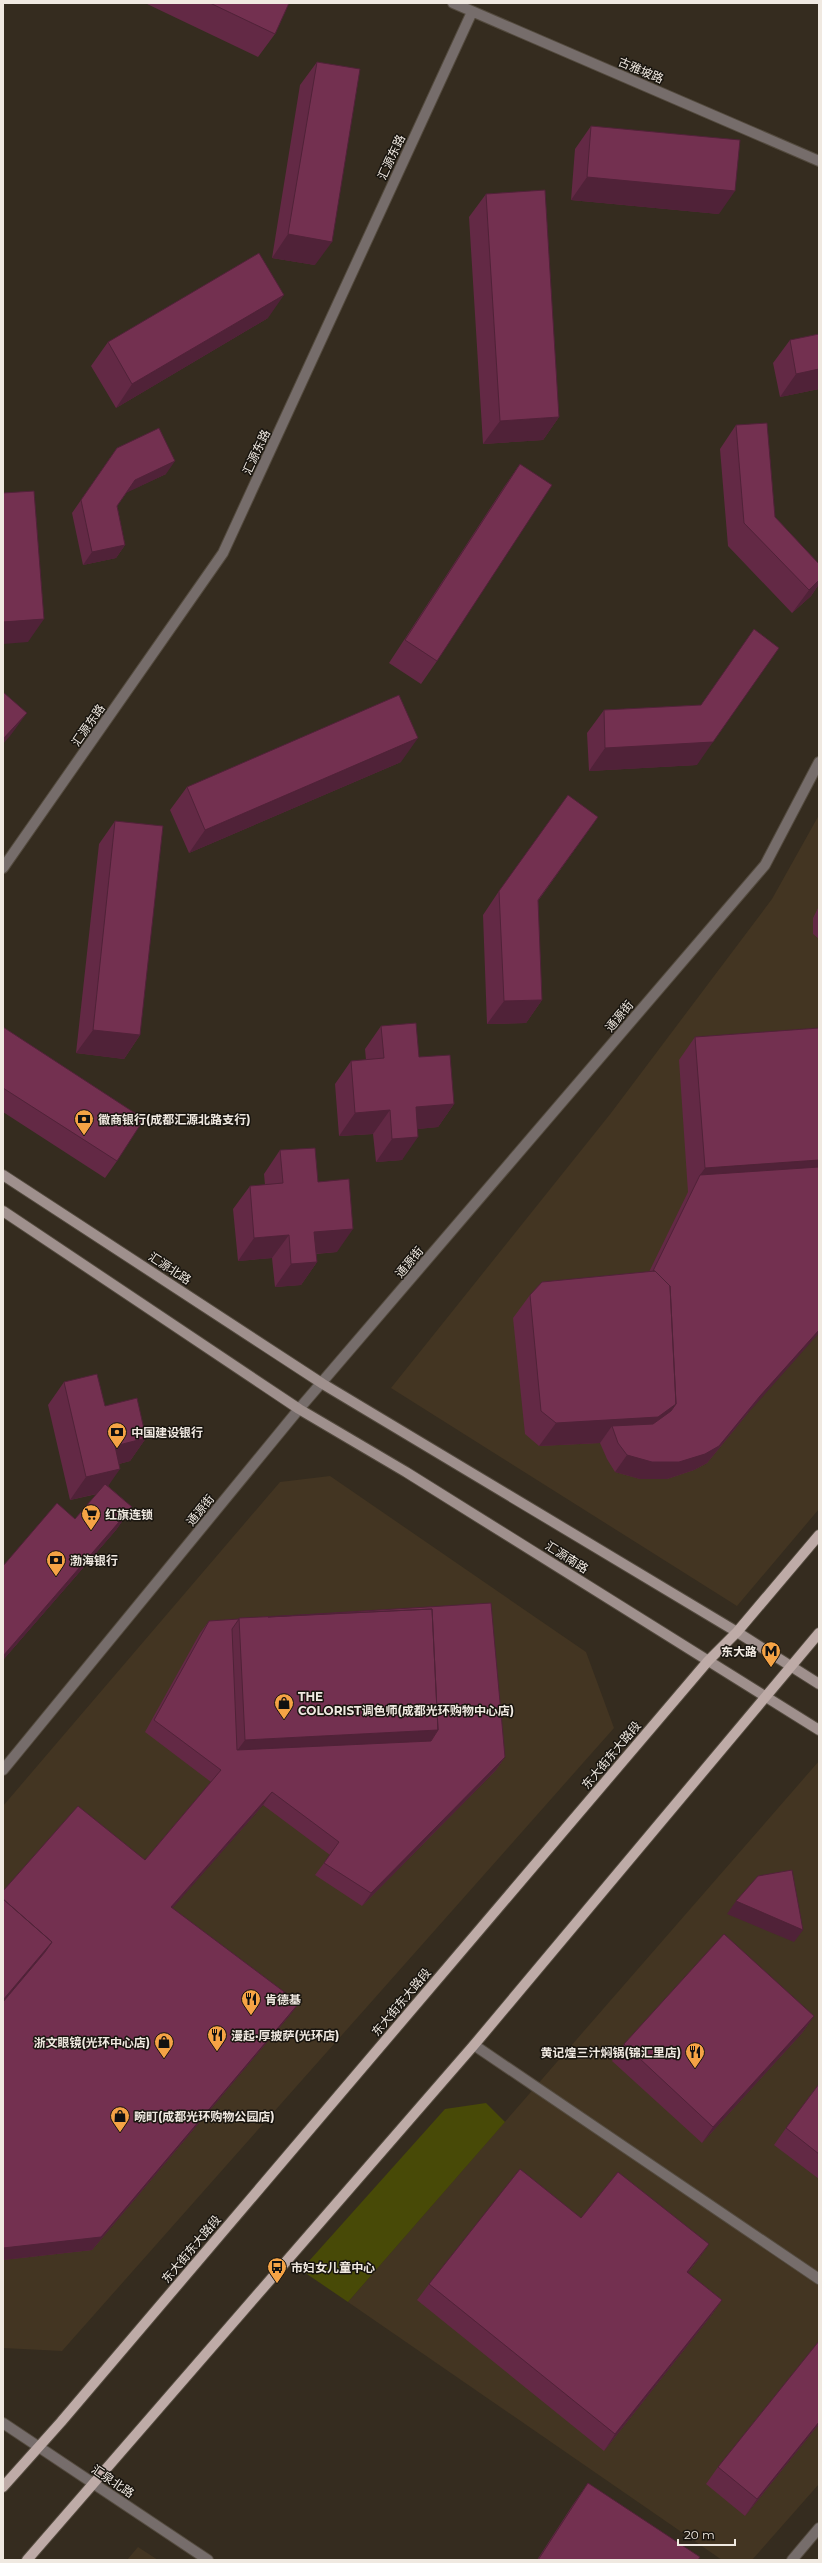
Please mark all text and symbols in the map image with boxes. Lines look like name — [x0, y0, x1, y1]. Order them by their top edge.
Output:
street label: 古雅坡路 — [616, 54, 666, 86]
street label: 汇源东路 — [374, 132, 408, 182]
street label: 汇源东路 — [239, 427, 273, 477]
street label: 汇源东路 — [68, 701, 108, 749]
street label: 通源街 — [602, 997, 636, 1035]
bank icon: 徽商银行(成都汇源北路支行) — [73, 1108, 95, 1136]
place label: 徽商银行(成都汇源北路支行) — [98, 1112, 251, 1127]
street label: 通源街 — [392, 1243, 426, 1281]
street label: 汇源北路 — [146, 1249, 194, 1287]
bank icon: 中国建设银行 — [106, 1421, 128, 1449]
place label: 中国建设银行 — [131, 1425, 203, 1440]
street label: 通源街 — [183, 1491, 217, 1529]
supermarket icon: 红旗连锁 — [80, 1503, 102, 1531]
place label: 红旗连锁 — [105, 1507, 153, 1522]
street label: 汇源南路 — [543, 1538, 591, 1576]
bank icon: 渤海银行 — [45, 1549, 67, 1577]
place label: 渤海银行 — [70, 1553, 118, 1568]
metro station icon: 东大路 — [760, 1640, 782, 1668]
place label: 东大路 — [721, 1644, 757, 1659]
place label: THE COLORIST调色师(成都光环购物中心店) — [298, 1689, 514, 1718]
shop icon: THE COLORIST调色师(成都光环购物中心店) — [273, 1692, 295, 1720]
street label: 东大街东大路段 — [578, 1718, 644, 1792]
street label: 东大街东大路段 — [368, 1965, 434, 2039]
restaurant icon: 肯德基 — [240, 1988, 262, 2016]
place label: 肯德基 — [265, 1992, 301, 2007]
restaurant icon: 漫起·厚披萨(光环店) — [206, 2024, 228, 2052]
place label: 漫起·厚披萨(光环店) — [231, 2028, 339, 2043]
shop icon: 浙文眼镜(光环中心店) — [153, 2031, 175, 2059]
place label: 浙文眼镜(光环中心店) — [33, 2035, 150, 2050]
restaurant icon: 黄记煌三汁焖锅(锦汇里店) — [684, 2041, 706, 2069]
place label: 黄记煌三汁焖锅(锦汇里店) — [540, 2045, 681, 2060]
shop icon: 畹町(成都光环购物公园店) — [109, 2105, 131, 2133]
place label: 畹町(成都光环购物公园店) — [134, 2109, 275, 2124]
street label: 东大街东大路段 — [158, 2212, 224, 2286]
bus stop icon: 市妇女儿童中心 — [266, 2256, 288, 2284]
place label: 市妇女儿童中心 — [291, 2260, 375, 2275]
street label: 汇泉北路 — [89, 2461, 137, 2501]
scale bar — [678, 2521, 735, 2547]
text: 20 m — [684, 2527, 715, 2542]

